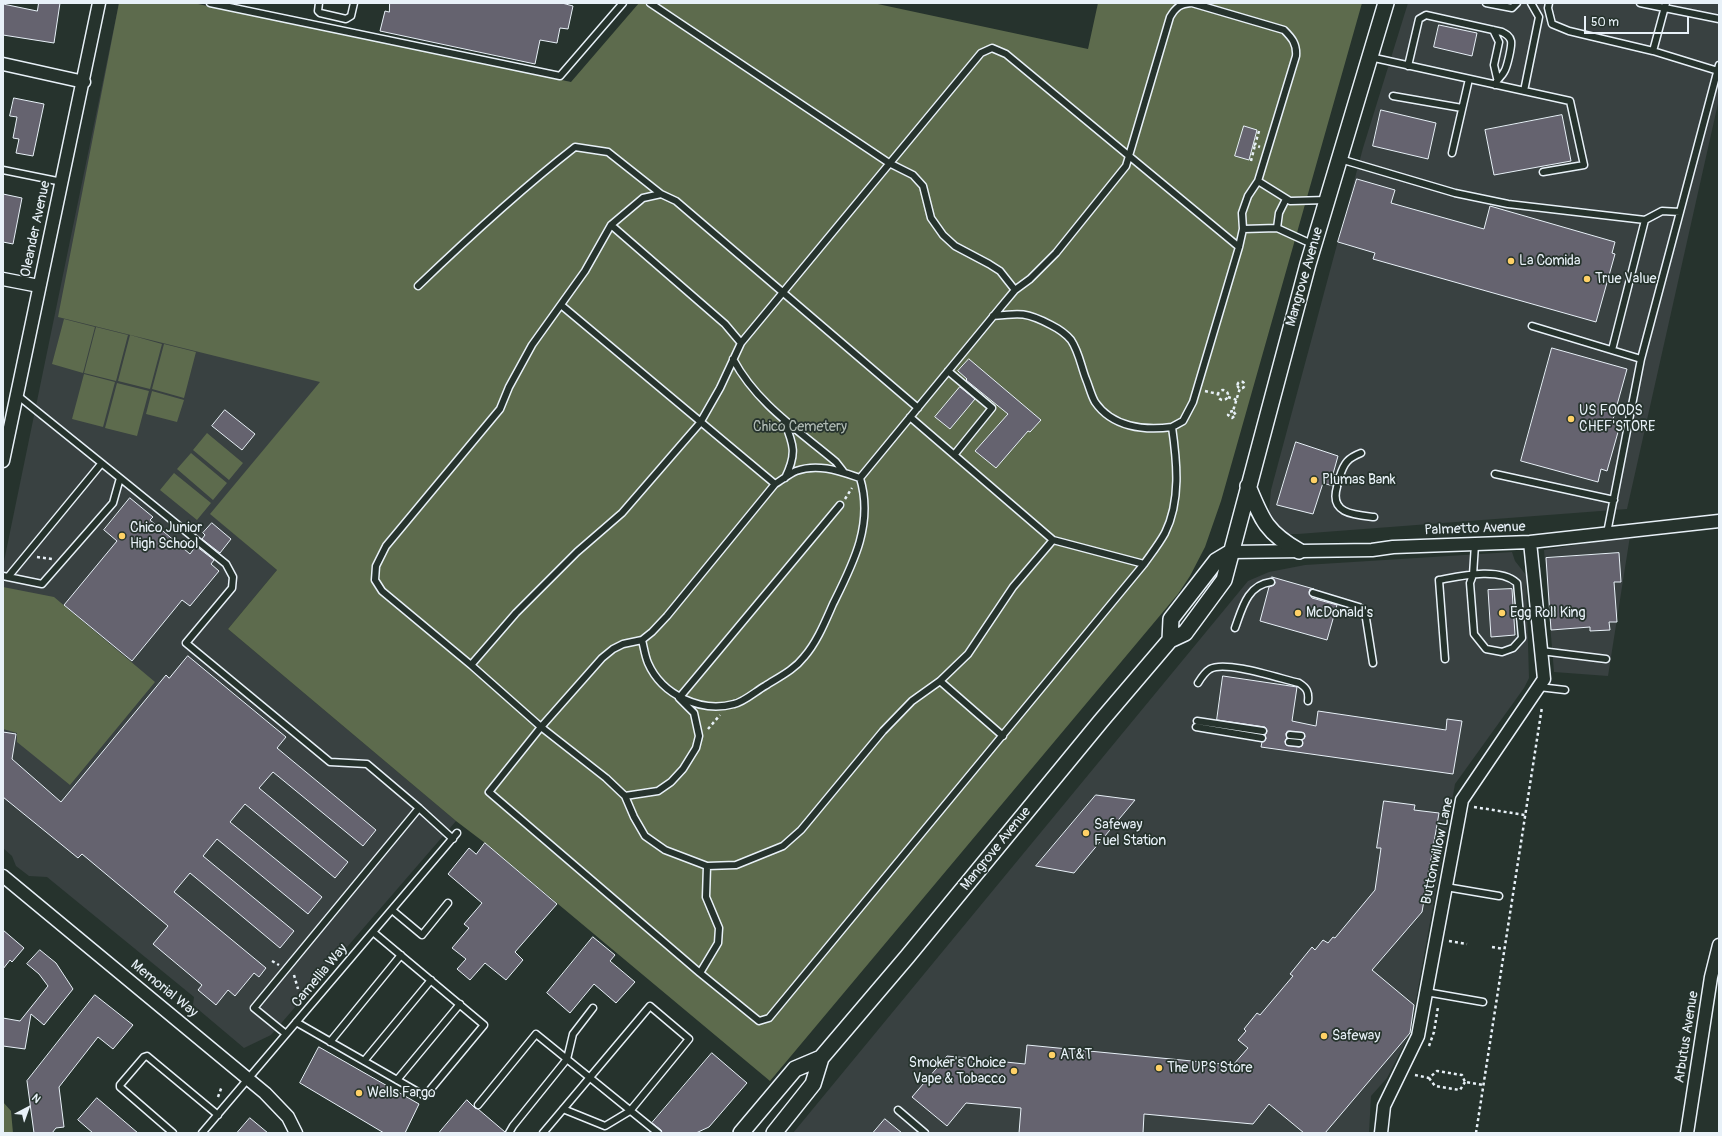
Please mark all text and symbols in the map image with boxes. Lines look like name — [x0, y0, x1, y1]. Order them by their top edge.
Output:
scale bar — [1586, 8, 1691, 34]
text: 50 m — [1591, 15, 1619, 30]
street label: Oleander Avenue — [18, 179, 54, 279]
street label: Mangrove Avenue — [1283, 225, 1327, 329]
place label: La Comida — [1519, 253, 1580, 269]
marker: La Comida — [1506, 256, 1516, 266]
place label: True Value — [1595, 271, 1657, 287]
marker: True Value — [1582, 274, 1592, 284]
place label: US FOODS CHEF'STORE — [1579, 403, 1655, 436]
marker: US FOODS CHEF'STORE — [1566, 414, 1576, 424]
park label: Chico Cemetery — [753, 419, 847, 435]
place label: Plumas Bank — [1322, 472, 1396, 488]
marker: Plumas Bank — [1309, 475, 1319, 485]
street label: Palmetto Avenue — [1424, 519, 1526, 539]
place label: Chico Junior High School — [130, 520, 202, 552]
marker: Chico Junior High School — [117, 531, 127, 541]
place label: McDonald's — [1306, 605, 1373, 621]
place label: Egg Roll King — [1510, 605, 1585, 621]
marker: McDonald's — [1293, 608, 1303, 618]
marker: Egg Roll King — [1497, 608, 1507, 618]
street label: Buttonwillow Lane — [1418, 796, 1458, 906]
street label: Mangrove Avenue — [957, 804, 1035, 894]
place label: Safeway Fuel Station — [1094, 817, 1166, 850]
marker: Safeway Fuel Station — [1081, 828, 1091, 838]
street label: Camellia Way — [289, 941, 351, 1011]
street label: Memorial Way — [127, 957, 201, 1021]
street label: Arbutus Avenue — [1671, 990, 1703, 1084]
place label: Safeway — [1332, 1028, 1380, 1044]
marker: Safeway — [1319, 1031, 1329, 1041]
place label: AT&T — [1060, 1047, 1092, 1063]
marker: AT&T — [1047, 1050, 1057, 1060]
place label: Smoker's Choice Vape & Tobacco — [909, 1055, 1006, 1088]
place label: The UPS Store — [1167, 1060, 1252, 1076]
marker: The UPS Store — [1154, 1063, 1164, 1073]
marker: Smoker's Choice Vape & Tobacco — [1009, 1066, 1019, 1076]
place label: Wells Fargo — [367, 1085, 435, 1101]
north arrow — [8, 1088, 48, 1128]
marker: Wells Fargo — [354, 1088, 364, 1098]
text: N — [29, 1091, 43, 1106]

